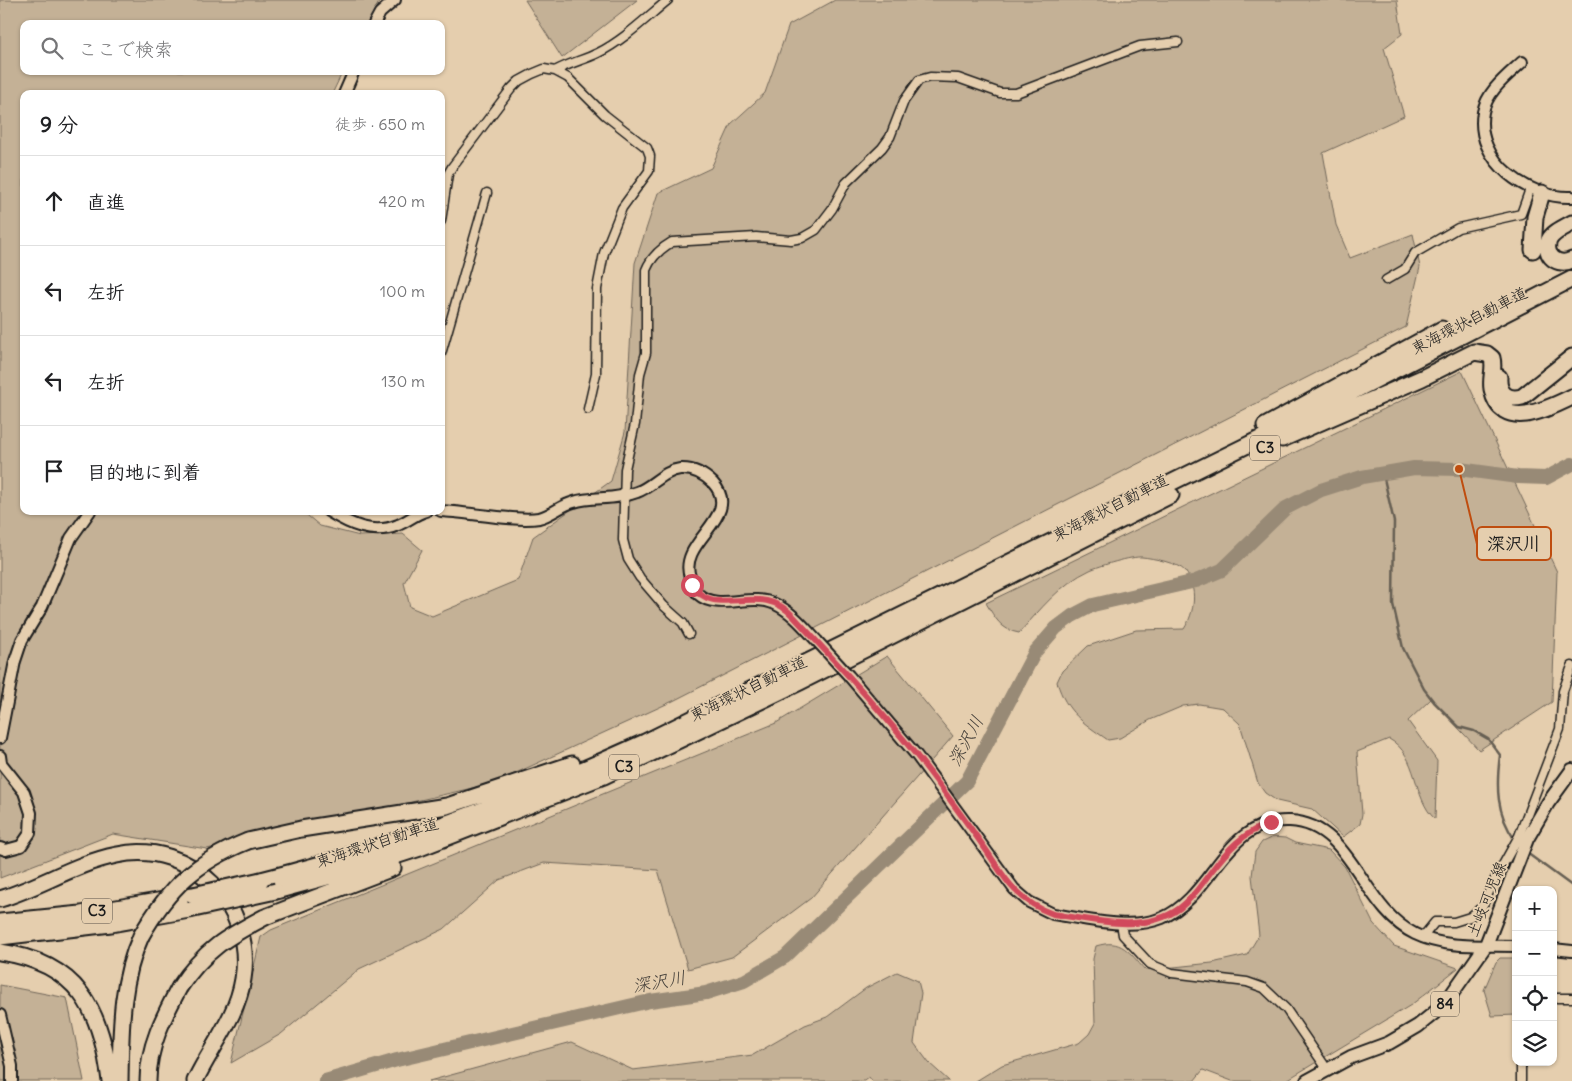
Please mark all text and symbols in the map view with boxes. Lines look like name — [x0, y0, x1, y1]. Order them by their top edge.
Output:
search box — [20, 20, 445, 75]
icon: search — [38, 34, 66, 62]
text: ここで検索 — [78, 37, 173, 61]
text: 9 分 — [40, 111, 78, 138]
text: 徒歩 · 650 m — [335, 114, 425, 134]
icon: ahead — [40, 187, 68, 215]
text: 直進 — [87, 190, 125, 214]
text: 420 m — [379, 191, 425, 211]
icon: left — [40, 277, 68, 305]
text: 左折 — [87, 280, 125, 304]
text: 100 m — [380, 281, 425, 301]
street label: 東海環状自動車道 — [1407, 282, 1531, 358]
icon: left — [40, 367, 68, 395]
text: 左折 — [87, 370, 125, 394]
text: 130 m — [381, 371, 425, 391]
road number: C3 — [1250, 436, 1280, 460]
icon: arrive — [40, 457, 68, 485]
text: 目的地に到着 — [87, 460, 201, 484]
street label: 東海環状自動車道 — [1048, 469, 1172, 545]
callout: 深沢川 — [1477, 527, 1551, 560]
text: 深沢川 — [1487, 532, 1541, 555]
route start — [681, 574, 704, 597]
street label: 東海環状自動車道 — [686, 651, 810, 725]
water label: 深沢川 — [943, 712, 988, 770]
road number: C3 — [609, 754, 639, 780]
route end — [1260, 811, 1283, 834]
street label: 東海環状自動車道 — [313, 813, 441, 871]
street label: 土岐可児線 — [1462, 858, 1510, 940]
map controls — [1512, 886, 1557, 1066]
button: + — [1512, 886, 1557, 931]
road number: C3 — [82, 898, 112, 924]
button: − — [1512, 931, 1557, 976]
water label: 深沢川 — [630, 965, 687, 998]
button: locate — [1512, 976, 1557, 1021]
road number: 84 — [1431, 992, 1459, 1016]
button: layers — [1512, 1021, 1557, 1066]

